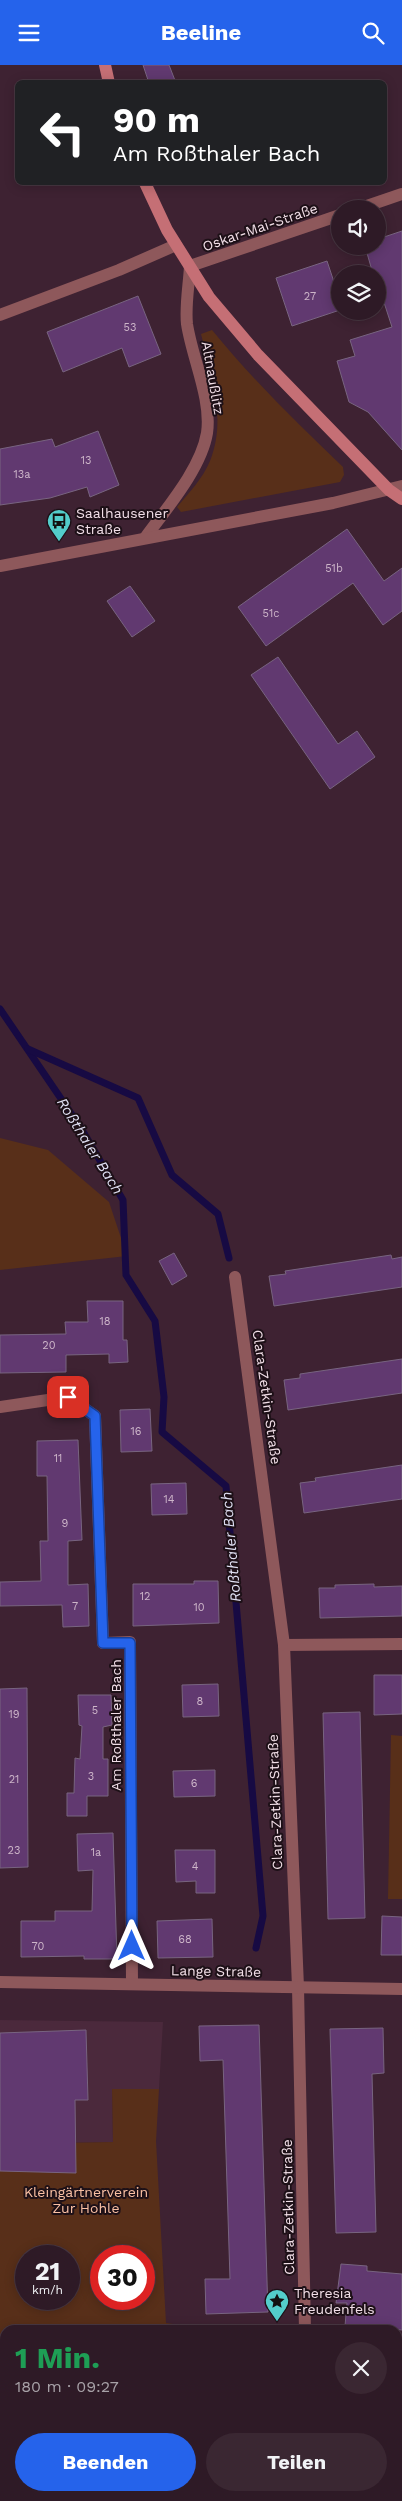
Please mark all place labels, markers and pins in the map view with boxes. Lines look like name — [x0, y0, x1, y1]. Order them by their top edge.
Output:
place label: Saalhausener Straße — [76, 505, 168, 537]
bus stop icon: Saalhausener Straße — [46, 508, 72, 542]
pin — [47, 1376, 89, 1418]
place label: Theresia Freudenfels — [294, 2285, 375, 2317]
place icon: Theresia Freudenfels — [264, 2288, 290, 2322]

